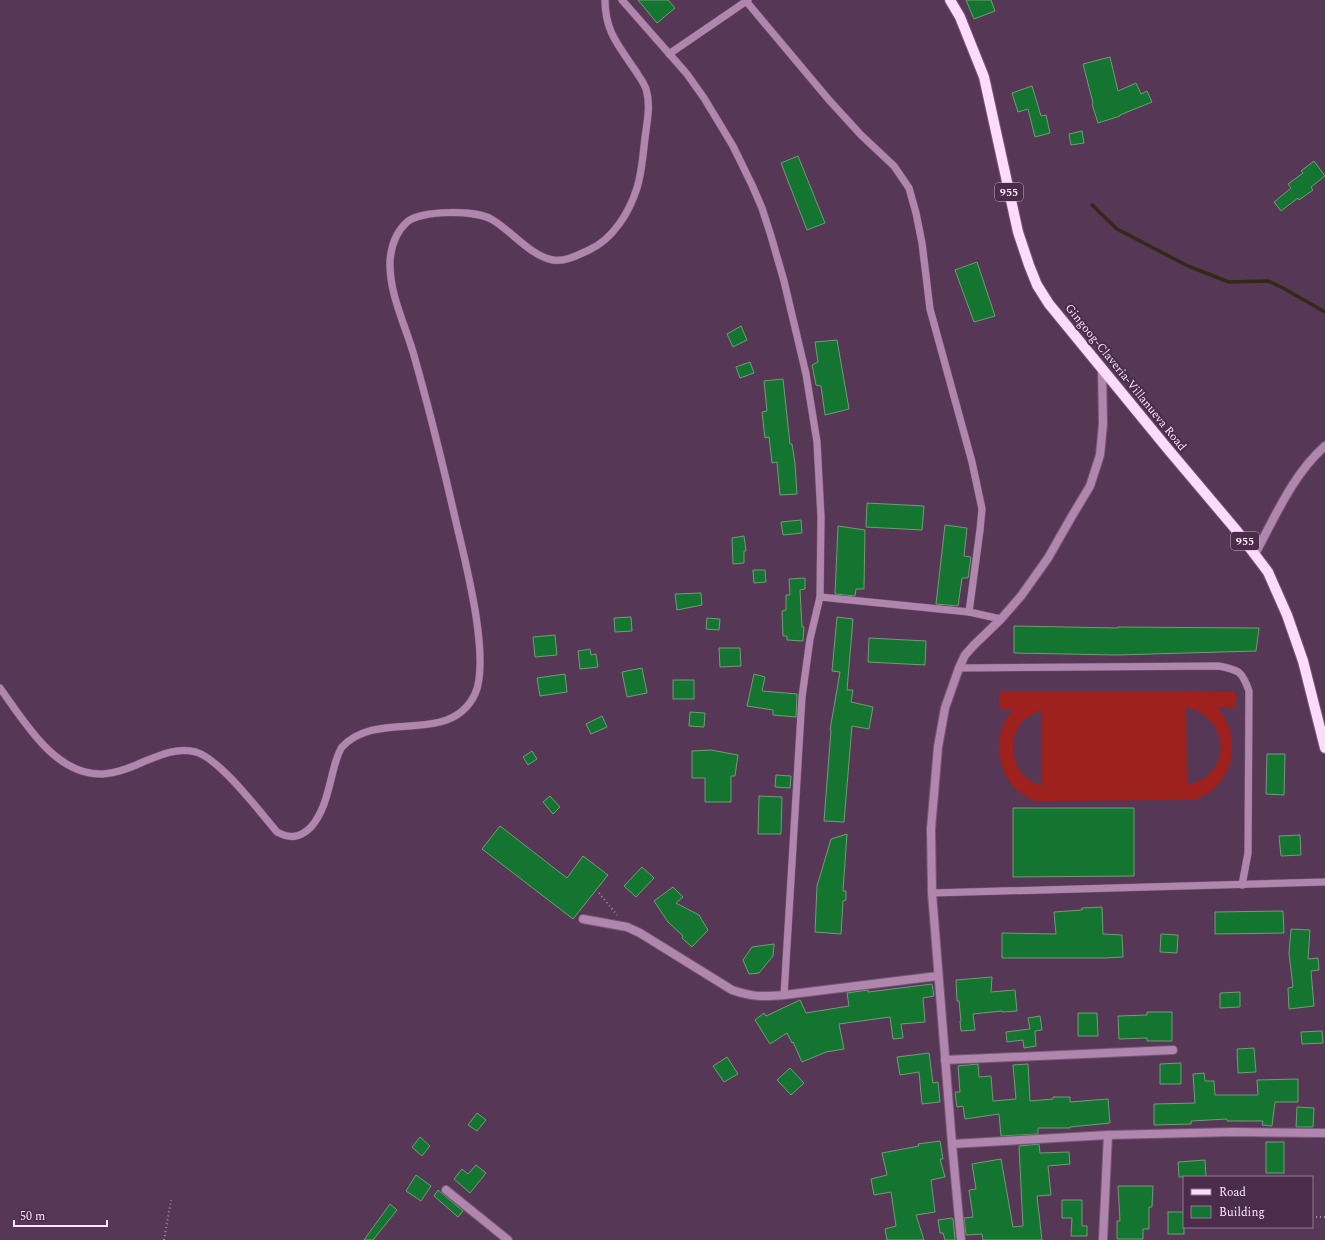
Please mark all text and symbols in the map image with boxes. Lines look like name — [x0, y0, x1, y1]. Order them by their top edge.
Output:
road number: 955 — [995, 183, 1023, 201]
street label: Gingoog-Claveria-Villanueva Road — [1060, 299, 1191, 455]
road number: 955 — [1231, 532, 1259, 550]
legend — [1183, 1176, 1313, 1228]
text: Road — [1219, 1183, 1246, 1202]
scale bar — [14, 1202, 107, 1228]
text: Building — [1219, 1203, 1265, 1222]
text: 50 m — [20, 1207, 45, 1226]

